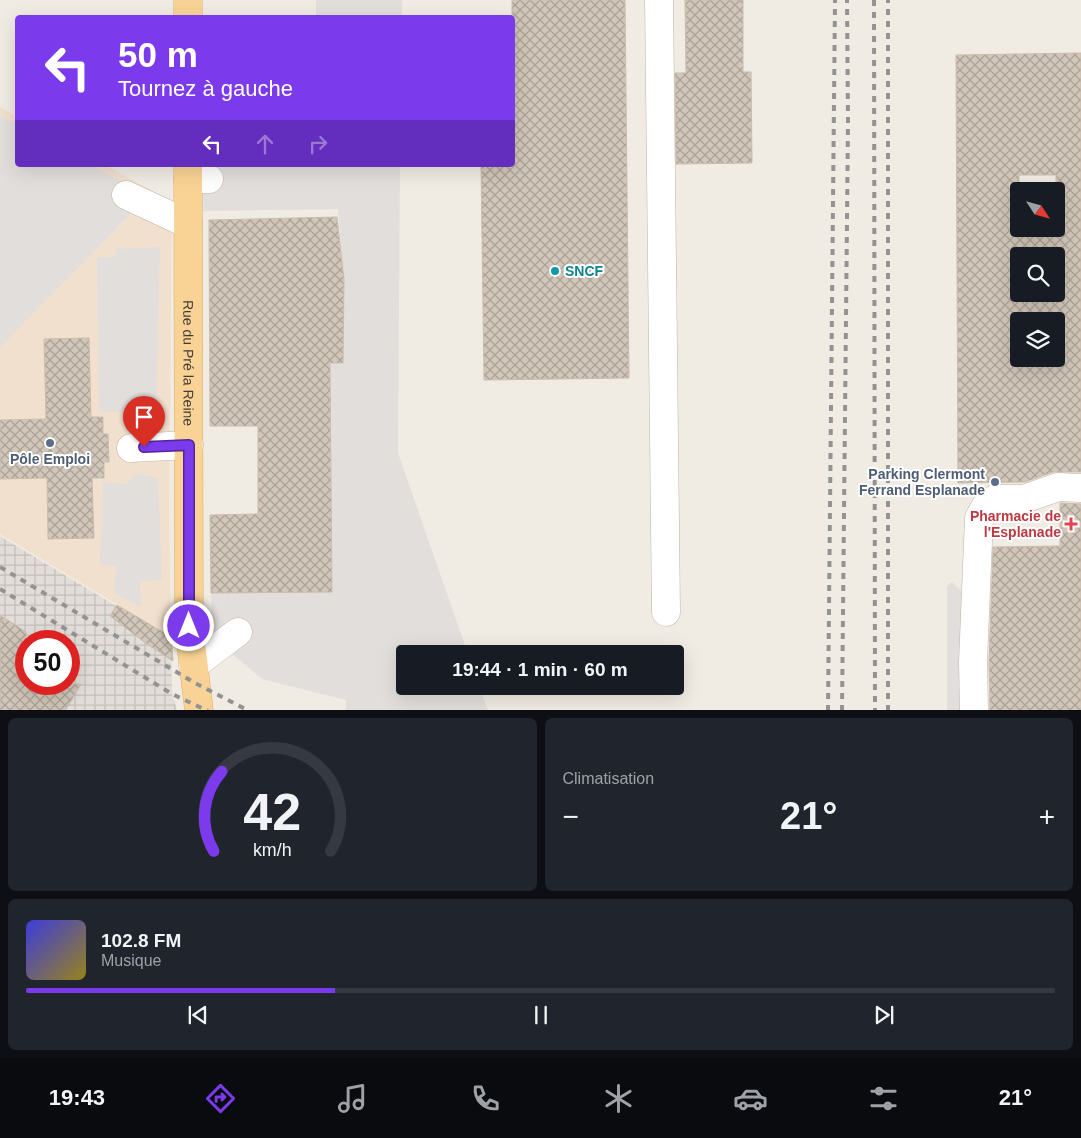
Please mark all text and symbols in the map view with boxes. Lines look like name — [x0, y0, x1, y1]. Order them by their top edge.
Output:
icon: left — [35, 35, 100, 100]
text: 50 m — [118, 35, 198, 74]
text: Tournez à gauche — [118, 76, 293, 101]
icon: left — [198, 130, 226, 158]
icon: ahead — [251, 130, 279, 158]
icon: right — [304, 130, 332, 158]
north arrow — [1010, 182, 1065, 238]
map controls — [1010, 182, 1065, 367]
button: search — [1010, 247, 1065, 302]
place label: SNCF — [565, 263, 604, 279]
marker: SNCF — [549, 265, 561, 277]
street label: Rue du Pré la Reine — [180, 300, 197, 426]
button: layers — [1010, 312, 1065, 367]
pin — [123, 396, 165, 447]
icon: arrive — [130, 403, 158, 431]
marker: Pôle Emploi — [44, 437, 56, 449]
place label: Pôle Emploi — [10, 451, 90, 467]
place label: Parking Clermont Ferrand Esplanade — [859, 466, 985, 498]
marker: Parking Clermont Ferrand Esplanade — [989, 476, 1001, 488]
place label: Pharmacie de l'Esplanade — [970, 508, 1061, 540]
marker: Pharmacie de l'Esplanade — [1065, 518, 1077, 530]
position arrow — [162, 599, 214, 651]
speed limit sign: 50 — [15, 630, 80, 695]
text: 19:44 · 1 min · 60 m — [452, 659, 628, 680]
text: Climatisation — [563, 770, 654, 787]
text: 42 — [243, 783, 301, 841]
text: 21° — [780, 795, 837, 837]
text: − — [563, 801, 579, 832]
text: + — [1039, 801, 1055, 832]
text: km/h — [253, 840, 292, 860]
text: 102.8 FM — [101, 930, 181, 951]
text: Musique — [101, 952, 161, 969]
icon: previous — [184, 1001, 212, 1029]
icon: pause — [527, 1001, 555, 1029]
icon: next — [870, 1001, 898, 1029]
icon: directions — [203, 1081, 238, 1116]
icon: music — [335, 1081, 370, 1116]
icon: phone — [468, 1081, 503, 1116]
icon: climate — [601, 1081, 636, 1116]
icon: car — [733, 1081, 768, 1116]
icon: filters — [866, 1081, 901, 1116]
text: 19:43 — [49, 1085, 105, 1110]
text: 21° — [999, 1085, 1032, 1110]

